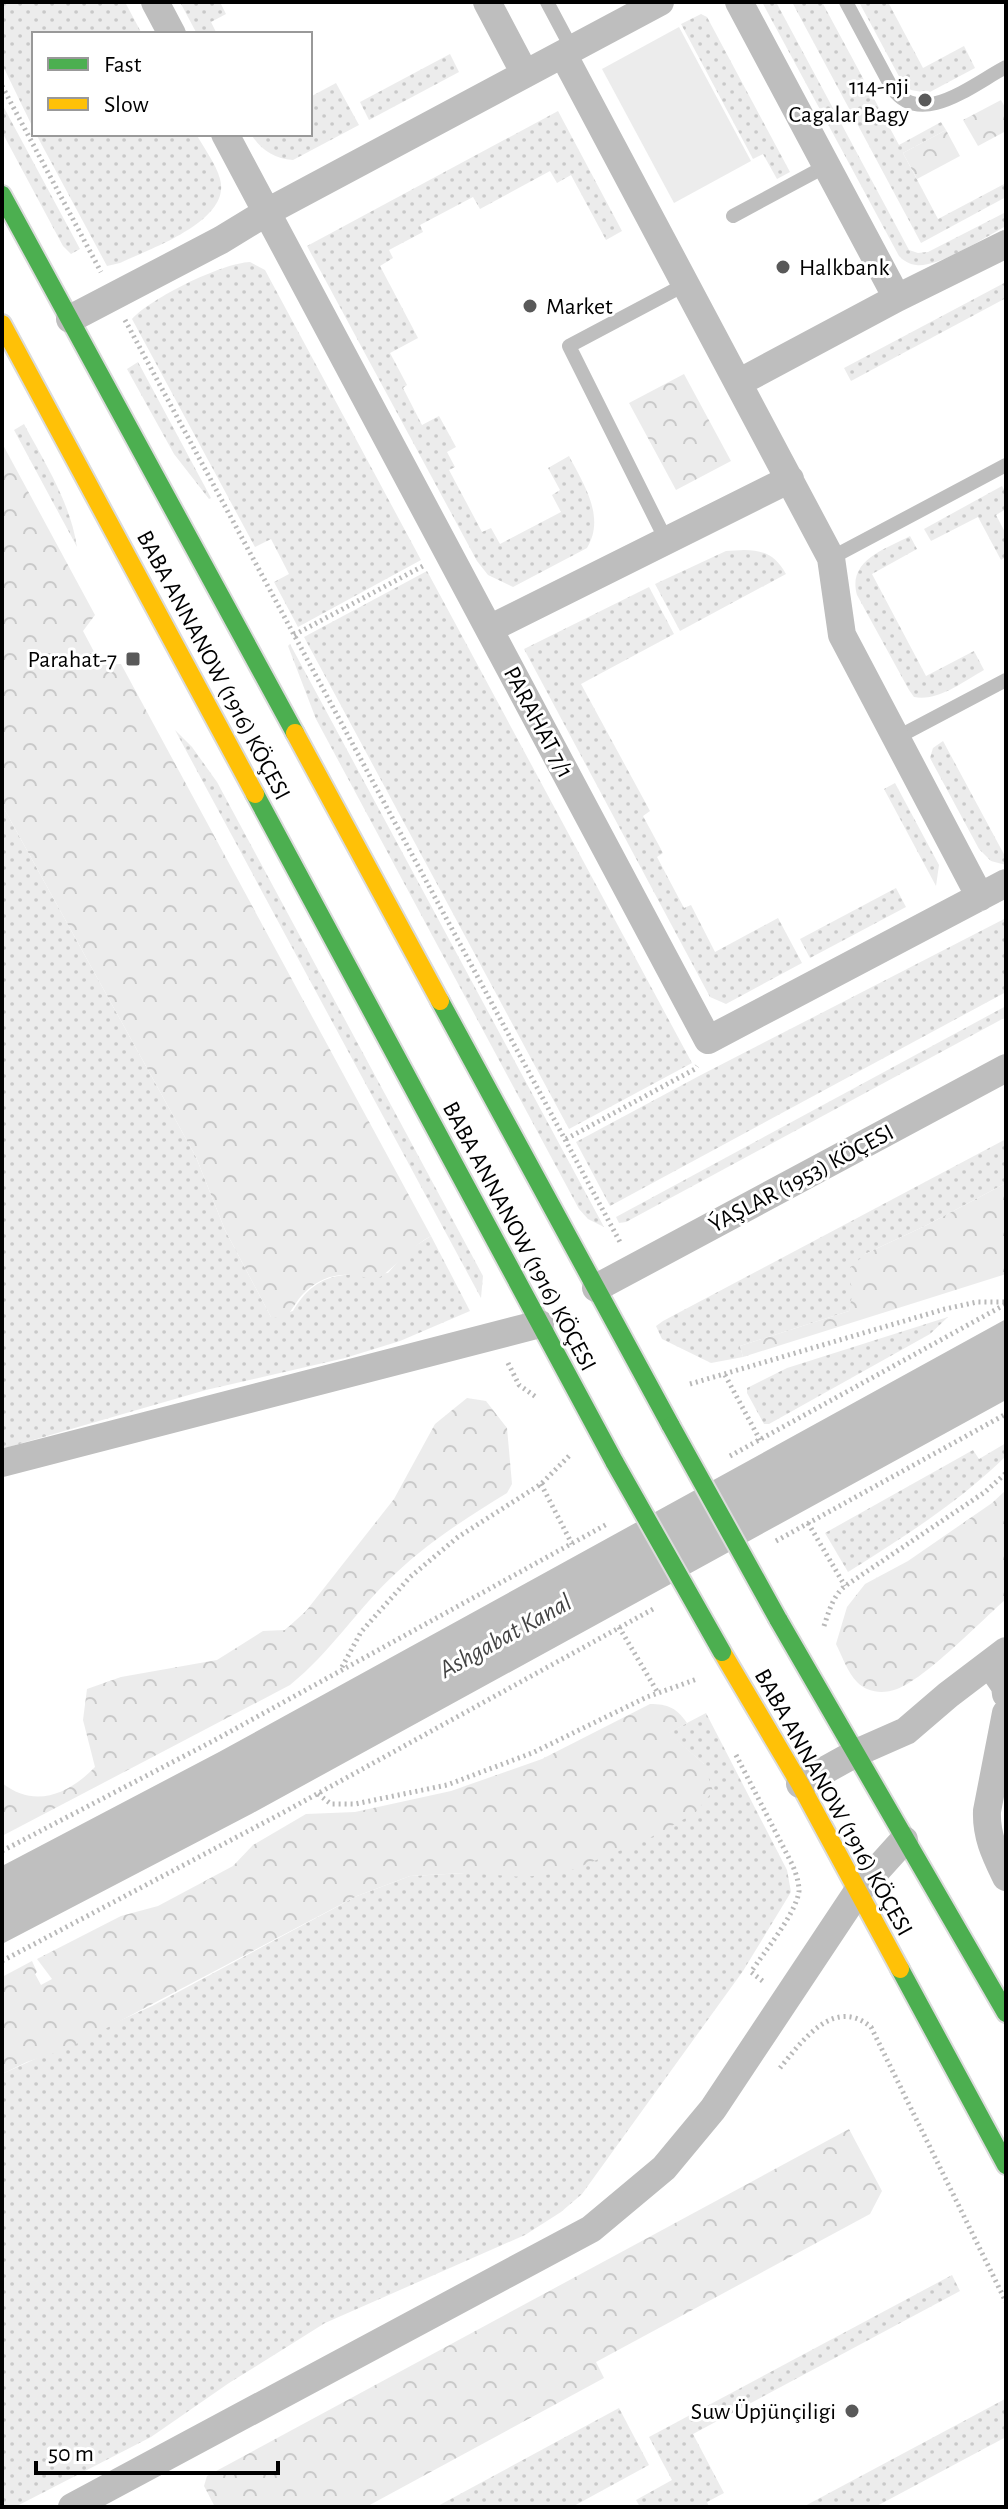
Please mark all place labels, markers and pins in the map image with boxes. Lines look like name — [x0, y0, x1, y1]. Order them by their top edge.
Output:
place label: 114-nji Cagalar Bagy — [789, 75, 909, 127]
marker: 114-nji Cagalar Bagy — [916, 91, 934, 109]
place label: Halkbank — [799, 256, 889, 280]
marker: Halkbank — [774, 258, 792, 276]
place label: Market — [546, 295, 613, 319]
marker: Market — [521, 297, 539, 315]
place label: Parahat-7 — [27, 648, 117, 672]
marker: Parahat-7 — [124, 650, 142, 668]
place label: Suw Üpjünçiligi — [691, 2399, 836, 2424]
marker: Suw Üpjünçiligi — [843, 2402, 861, 2420]

